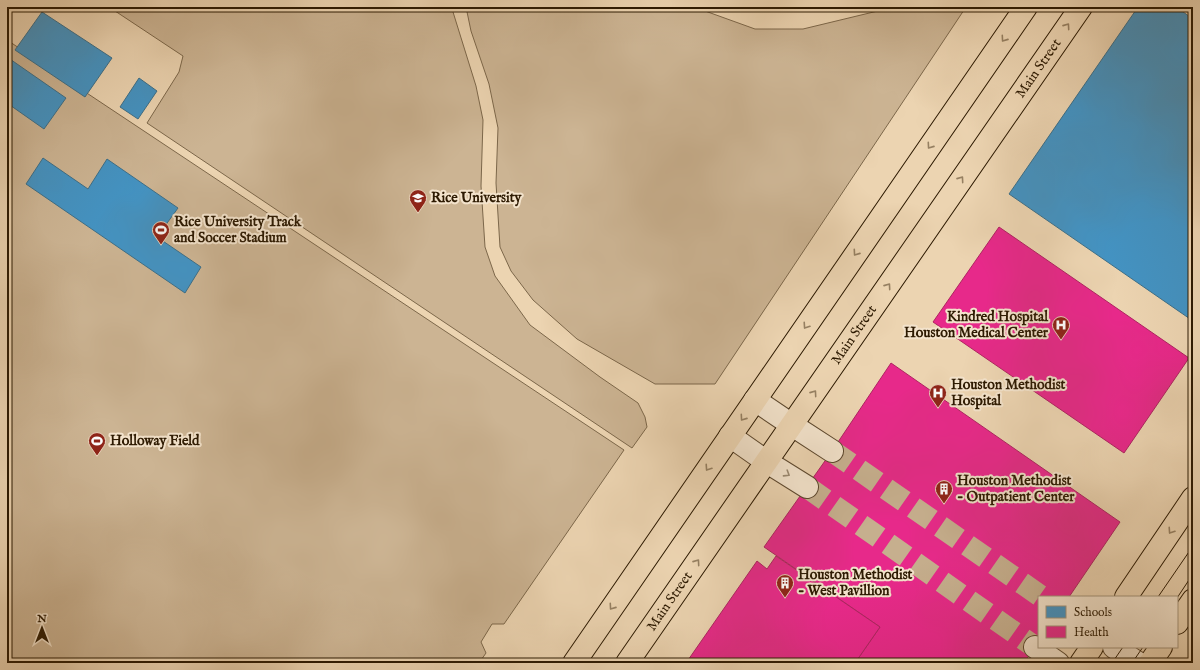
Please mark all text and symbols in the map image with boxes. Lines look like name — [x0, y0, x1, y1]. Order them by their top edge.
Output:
one-way arrow — [1062, 24, 1069, 31]
one-way arrow — [1001, 35, 1009, 42]
street label: Main Street — [1012, 35, 1065, 102]
one-way arrow — [927, 142, 935, 149]
one-way arrow — [956, 176, 964, 183]
school or university icon: Rice University — [408, 188, 428, 213]
place label: Rice University — [431, 189, 523, 207]
place label: Rice University Track and Soccer Stadium — [174, 213, 302, 247]
sports icon: Rice University Track and Soccer Stadium — [151, 220, 171, 245]
one-way arrow — [853, 249, 861, 256]
one-way arrow — [883, 283, 891, 290]
street label: Main Street — [827, 302, 881, 368]
place label: Kindred Hospital Houston Medical Center — [904, 308, 1049, 342]
hospital icon: Kindred Hospital Houston Medical Center — [1051, 315, 1071, 340]
one-way arrow — [804, 321, 811, 328]
place label: Houston Methodist Hospital — [951, 376, 1066, 410]
hospital icon: Houston Methodist Hospital — [928, 383, 948, 408]
one-way arrow — [809, 391, 816, 398]
one-way arrow — [741, 413, 748, 420]
sports icon: Holloway Field — [87, 431, 107, 456]
place label: Holloway Field — [110, 432, 200, 450]
one-way arrow — [705, 464, 713, 471]
one-way arrow — [782, 470, 789, 477]
place label: Houston Methodist - Outpatient Center — [957, 472, 1075, 506]
building icon: Houston Methodist - Outpatient Center — [934, 479, 954, 504]
one-way arrow — [1169, 526, 1176, 533]
one-way arrow — [692, 559, 699, 566]
place label: Houston Methodist - West Pavillion — [798, 566, 913, 600]
street label: Main Street — [643, 568, 697, 635]
building icon: Houston Methodist - West Pavillion — [775, 573, 795, 598]
legend — [1038, 596, 1178, 648]
one-way arrow — [609, 603, 617, 610]
text: Schools — [1074, 605, 1112, 620]
north arrow — [22, 608, 62, 648]
text: N — [36, 612, 47, 626]
text: Health — [1074, 625, 1109, 640]

